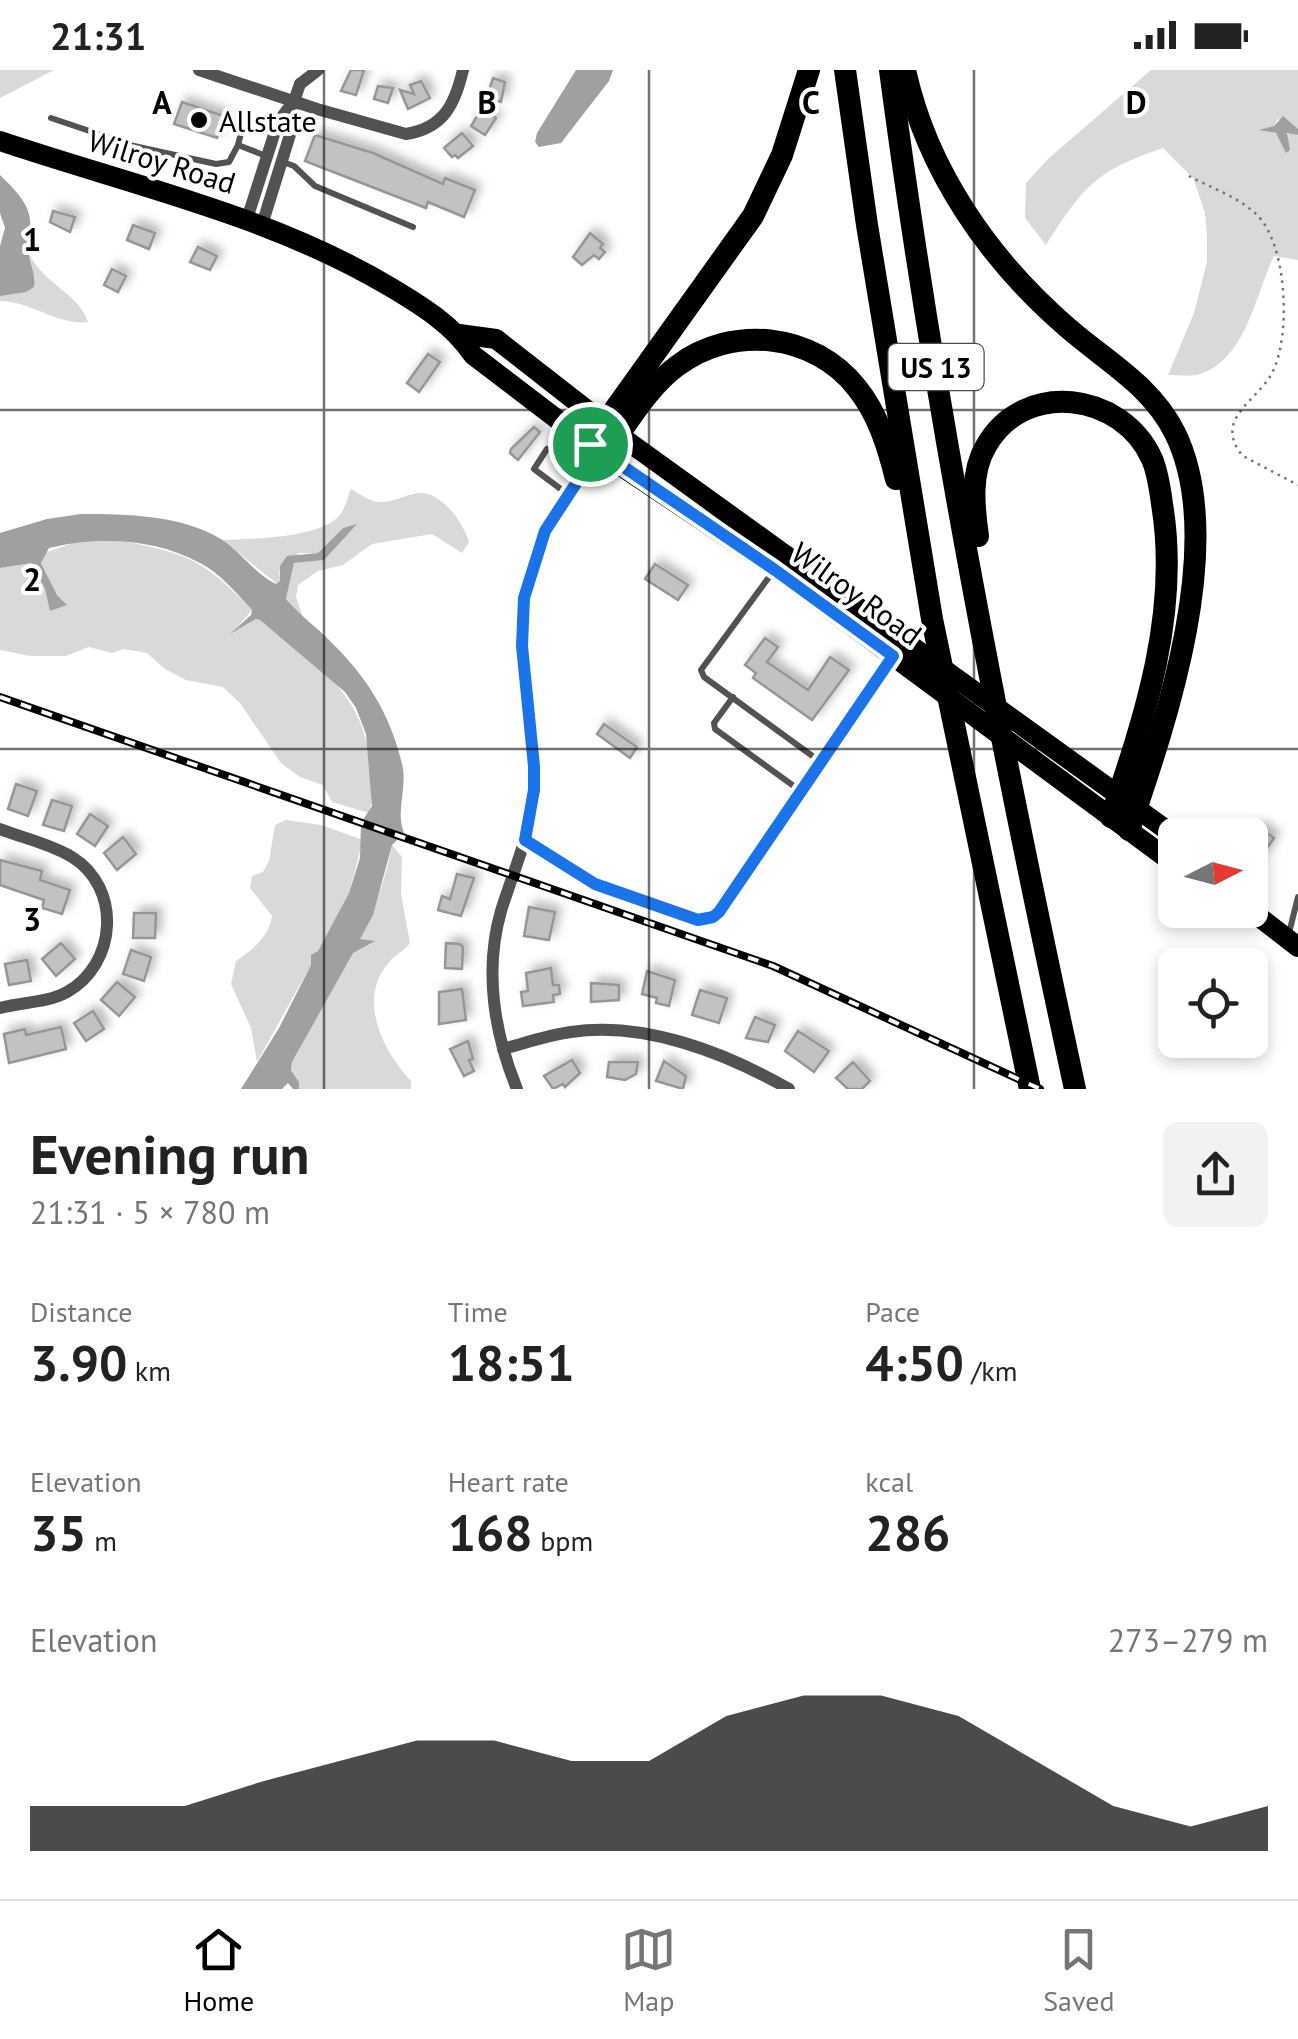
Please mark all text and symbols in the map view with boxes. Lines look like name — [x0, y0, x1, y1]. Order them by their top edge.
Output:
text: 21:31 — [50, 11, 146, 60]
text: A — [152, 81, 172, 123]
text: B — [478, 81, 496, 123]
text: C — [802, 81, 820, 123]
text: D — [1126, 81, 1146, 123]
place label: Allstate — [219, 101, 317, 140]
marker: Allstate — [188, 109, 210, 131]
street label: Wilroy Road — [84, 120, 240, 202]
text: 1 — [23, 218, 41, 260]
road number: US 13 — [888, 344, 984, 390]
pin — [548, 402, 633, 487]
icon: arrive — [563, 417, 618, 472]
street label: Wilroy Road — [784, 533, 930, 653]
text: 2 — [23, 558, 41, 600]
north arrow — [1158, 818, 1268, 928]
map controls — [1158, 818, 1268, 1058]
text: 3 — [23, 898, 41, 940]
button: locate — [1158, 948, 1268, 1058]
text: Evening run — [30, 1118, 310, 1189]
button: share — [1163, 1122, 1268, 1227]
text: 21:31 · 5 × 780 m — [30, 1191, 270, 1233]
text: Distance — [30, 1293, 133, 1330]
text: Time — [448, 1293, 508, 1330]
text: Pace — [865, 1293, 920, 1330]
text: 3.90 — [30, 1330, 127, 1395]
text: 18:51 — [448, 1330, 575, 1395]
text: 4:50 — [865, 1330, 964, 1395]
text: km — [127, 1352, 171, 1389]
text: /km — [964, 1352, 1017, 1389]
text: Elevation — [30, 1463, 142, 1500]
text: Heart rate — [448, 1463, 569, 1500]
text: kcal — [865, 1463, 913, 1500]
text: 35 — [30, 1500, 87, 1565]
text: 168 — [448, 1500, 533, 1565]
text: 286 — [865, 1500, 950, 1565]
text: m — [87, 1522, 117, 1559]
text: bpm — [533, 1522, 593, 1559]
text: Elevation — [30, 1619, 157, 1661]
text: 273–279 m — [1108, 1619, 1268, 1661]
tab: Home — [183, 1922, 254, 2019]
tab: Map — [621, 1922, 676, 2019]
tab: Saved — [1043, 1922, 1114, 2019]

